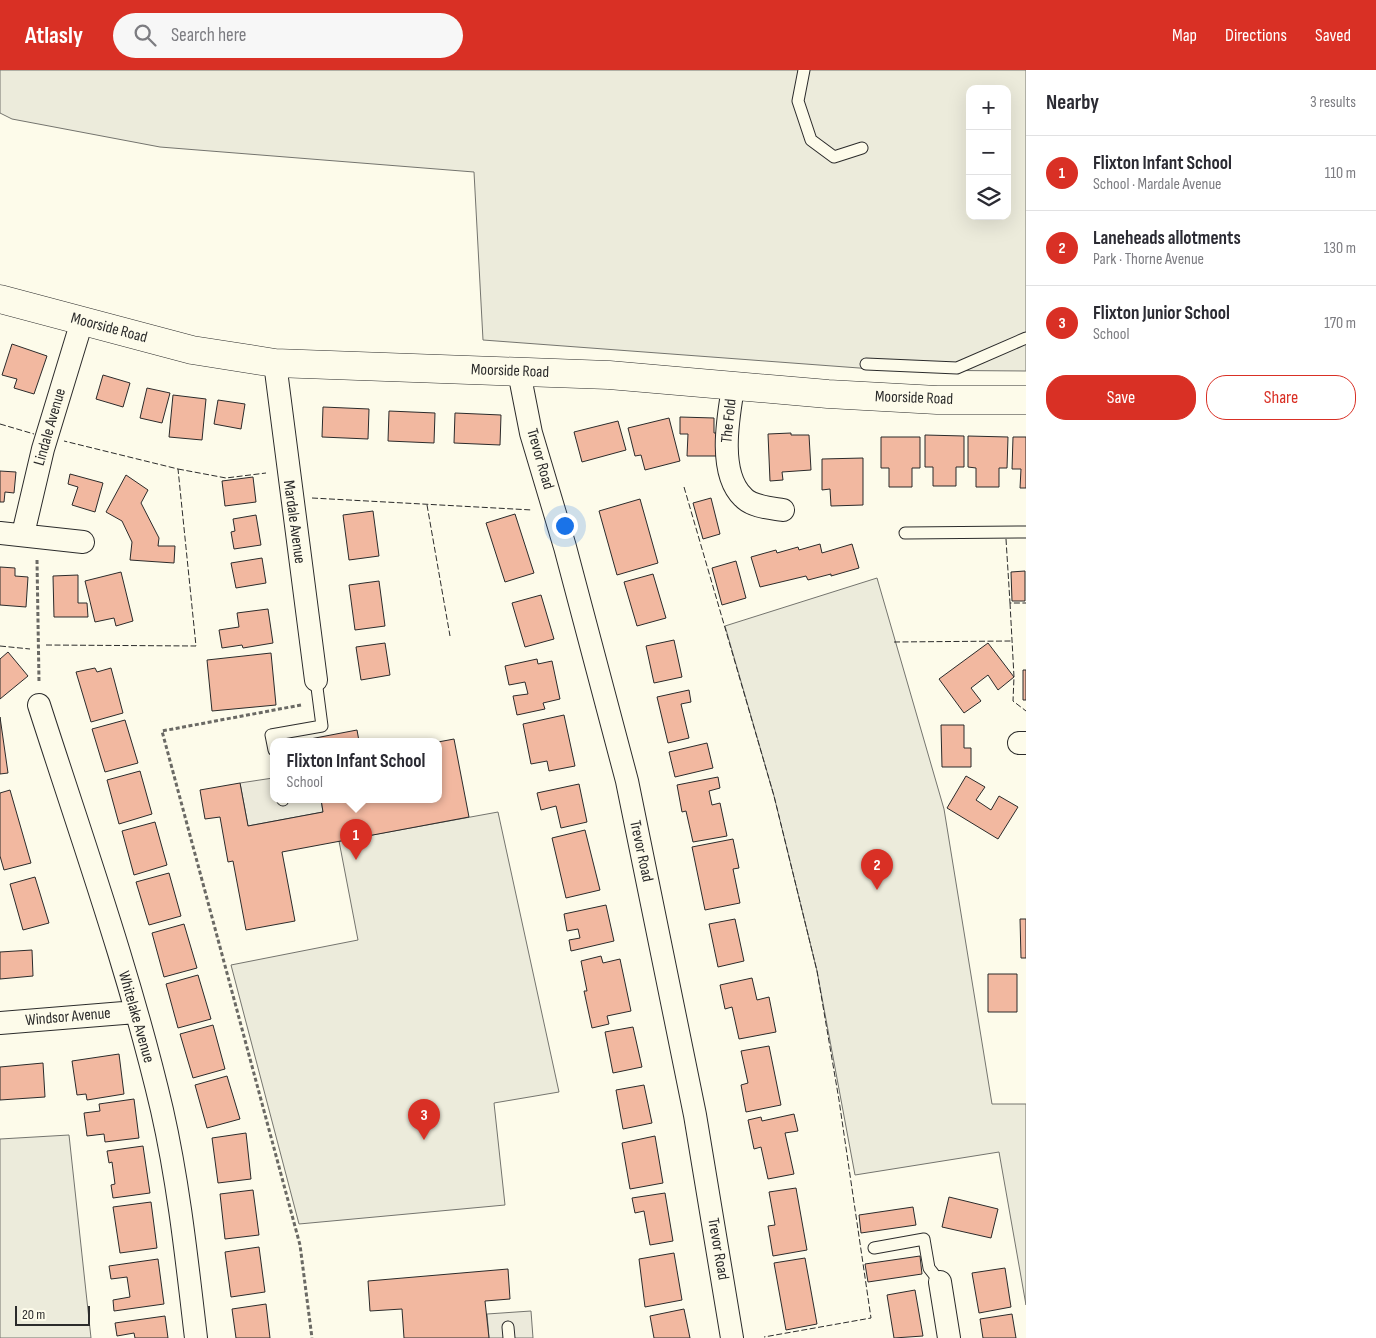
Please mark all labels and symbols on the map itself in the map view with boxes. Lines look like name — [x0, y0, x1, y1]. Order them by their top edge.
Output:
street label: Moorside Road — [69, 309, 149, 347]
street label: Moorside Road — [471, 360, 549, 382]
street label: Lindale Avenue — [30, 386, 70, 468]
street label: Moorside Road — [875, 387, 953, 409]
street label: The Fold — [717, 398, 741, 444]
street label: Trevor Road — [522, 426, 558, 492]
street label: Mardale Avenue — [279, 479, 309, 565]
your location — [552, 513, 578, 539]
street label: Trevor Road — [625, 818, 657, 884]
pin: 1 — [340, 819, 372, 860]
pin: 2 — [861, 849, 893, 890]
street label: Whitelake Avenue — [114, 969, 158, 1065]
street label: Windsor Avenue — [25, 1004, 111, 1030]
pin: 3 — [408, 1099, 440, 1140]
street label: Trevor Road — [703, 1217, 733, 1281]
scale bar — [15, 1303, 90, 1326]

